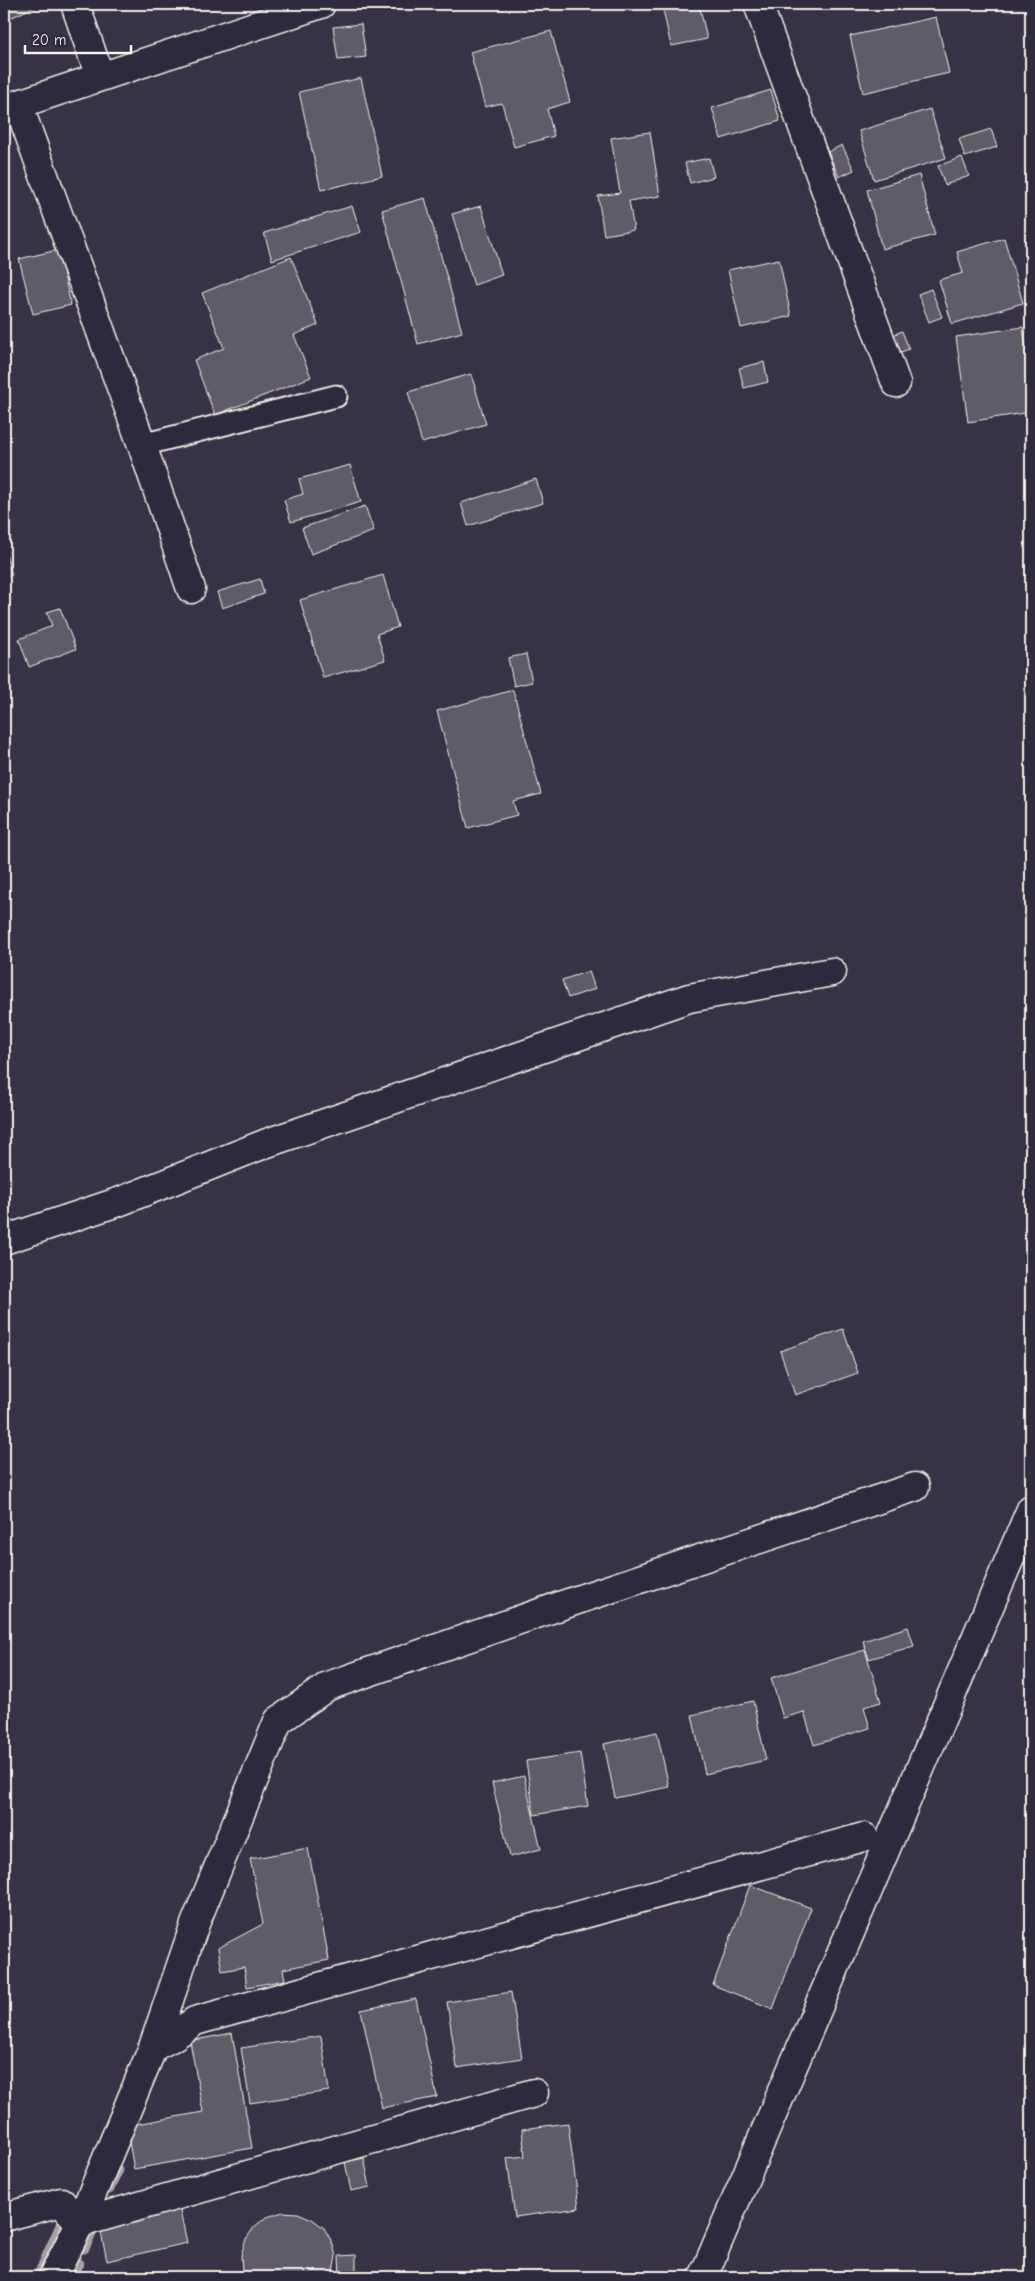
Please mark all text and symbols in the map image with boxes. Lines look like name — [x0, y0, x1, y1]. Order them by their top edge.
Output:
scale bar — [25, 22, 131, 54]
text: 20 m — [32, 31, 66, 49]

